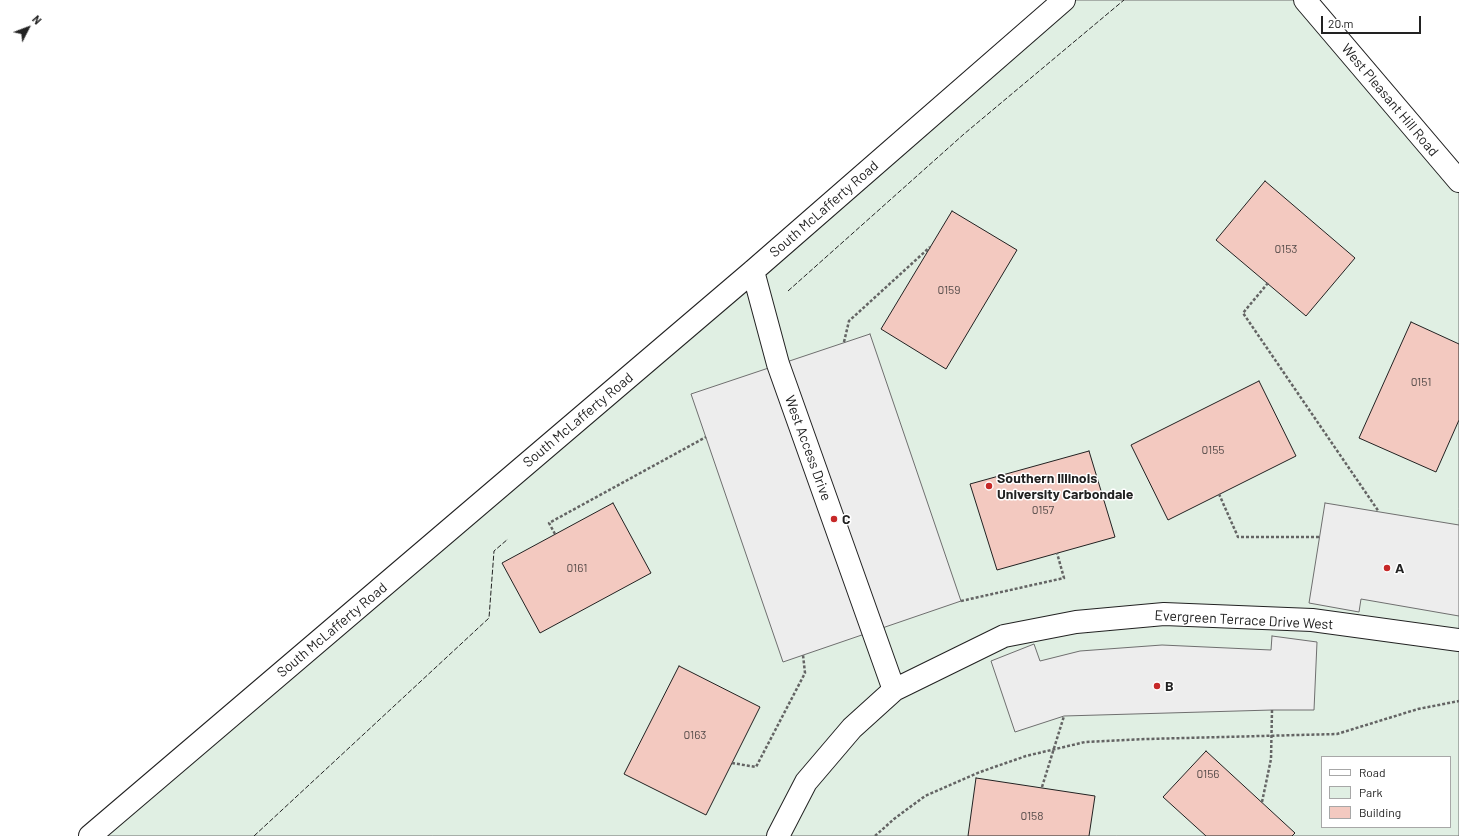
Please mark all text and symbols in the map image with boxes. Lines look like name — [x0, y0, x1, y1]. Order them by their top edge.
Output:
north arrow — [8, 8, 48, 48]
scale bar — [1323, 8, 1423, 34]
text: N — [30, 13, 45, 27]
text: 20 m — [1328, 16, 1354, 30]
street label: West Pleasant Hill Road — [1338, 40, 1442, 160]
street label: South McLafferty Road — [766, 157, 882, 261]
house number: 0153 — [1275, 242, 1297, 256]
house number: 0159 — [937, 283, 961, 297]
street label: South McLafferty Road — [520, 369, 636, 471]
house number: 0151 — [1411, 375, 1431, 389]
street label: West Access Drive — [781, 393, 835, 503]
house number: 0155 — [1202, 443, 1224, 457]
place label: Southern Illinois University Carbondale — [997, 470, 1133, 502]
marker: Southern Illinois University Carbondale — [984, 481, 994, 491]
house number: 0157 — [1032, 503, 1054, 517]
place label: C — [842, 511, 851, 527]
marker: C — [829, 514, 839, 524]
place label: A — [1395, 560, 1404, 576]
house number: 0161 — [567, 561, 587, 575]
marker: A — [1382, 563, 1392, 573]
street label: South McLafferty Road — [274, 579, 390, 681]
street label: Evergreen Terrace Drive West — [1154, 607, 1334, 633]
place label: B — [1165, 678, 1174, 694]
marker: B — [1152, 681, 1162, 691]
house number: 0163 — [683, 728, 707, 742]
legend — [1321, 756, 1451, 828]
text: Road — [1359, 765, 1386, 779]
house number: 0156 — [1197, 767, 1219, 781]
text: Park — [1359, 785, 1383, 799]
text: Building — [1359, 805, 1401, 819]
house number: 0158 — [1020, 809, 1044, 823]

